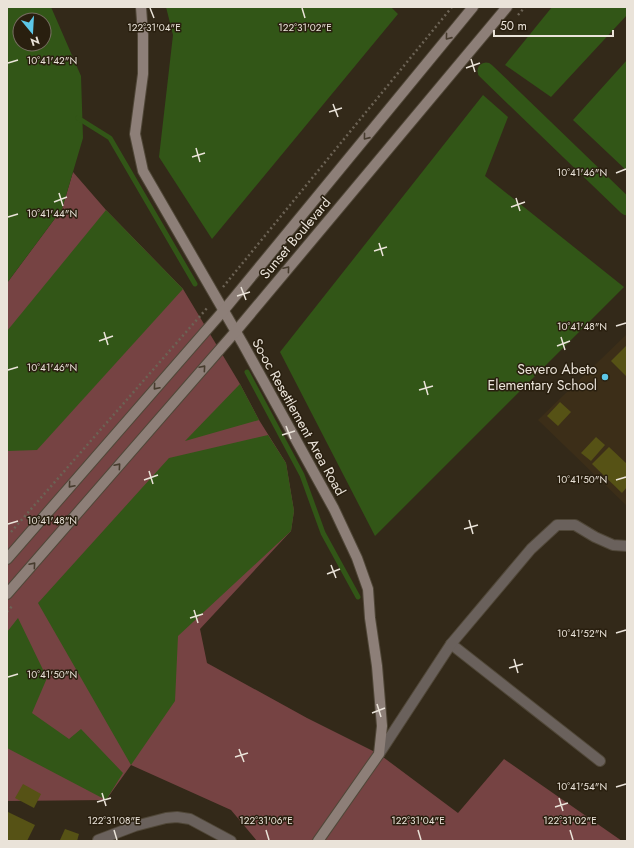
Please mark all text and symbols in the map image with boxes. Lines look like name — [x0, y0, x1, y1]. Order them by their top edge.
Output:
north arrow — [12, 12, 52, 52]
scale bar — [494, 12, 613, 38]
text: 50 m — [500, 17, 527, 35]
text: 122°31'04"E — [127, 20, 181, 35]
text: 122°31'02"E — [278, 20, 332, 35]
text: N — [28, 33, 42, 50]
one-way arrow — [446, 33, 453, 40]
text: 10°41'42"N — [27, 53, 77, 68]
one-way arrow — [363, 133, 370, 140]
text: 10°41'46"N — [557, 165, 607, 180]
street label: Sunset Boulevard — [255, 193, 335, 283]
text: 10°41'44"N — [27, 206, 77, 221]
one-way arrow — [283, 266, 290, 274]
text: 10°41'48"N — [557, 319, 607, 334]
street label: So-oc Resettlement Area Road — [247, 335, 351, 499]
place label: Severo Abeto Elementary School — [487, 359, 597, 395]
text: 10°41'46"N — [27, 360, 77, 375]
one-way arrow — [198, 365, 206, 373]
marker: Severo Abeto Elementary School — [600, 372, 610, 382]
one-way arrow — [154, 383, 161, 390]
one-way arrow — [113, 464, 120, 471]
text: 10°41'50"N — [557, 472, 607, 487]
one-way arrow — [69, 481, 76, 488]
text: 10°41'48"N — [27, 513, 77, 528]
one-way arrow — [28, 562, 35, 569]
text: 10°41'52"N — [557, 626, 607, 641]
text: 10°41'50"N — [27, 667, 77, 682]
text: 10°41'54"N — [557, 779, 607, 794]
text: 122°31'08"E — [87, 813, 141, 828]
text: 122°31'06"E — [239, 813, 293, 828]
text: 122°31'04"E — [391, 813, 445, 828]
text: 122°31'02"E — [543, 813, 597, 828]

